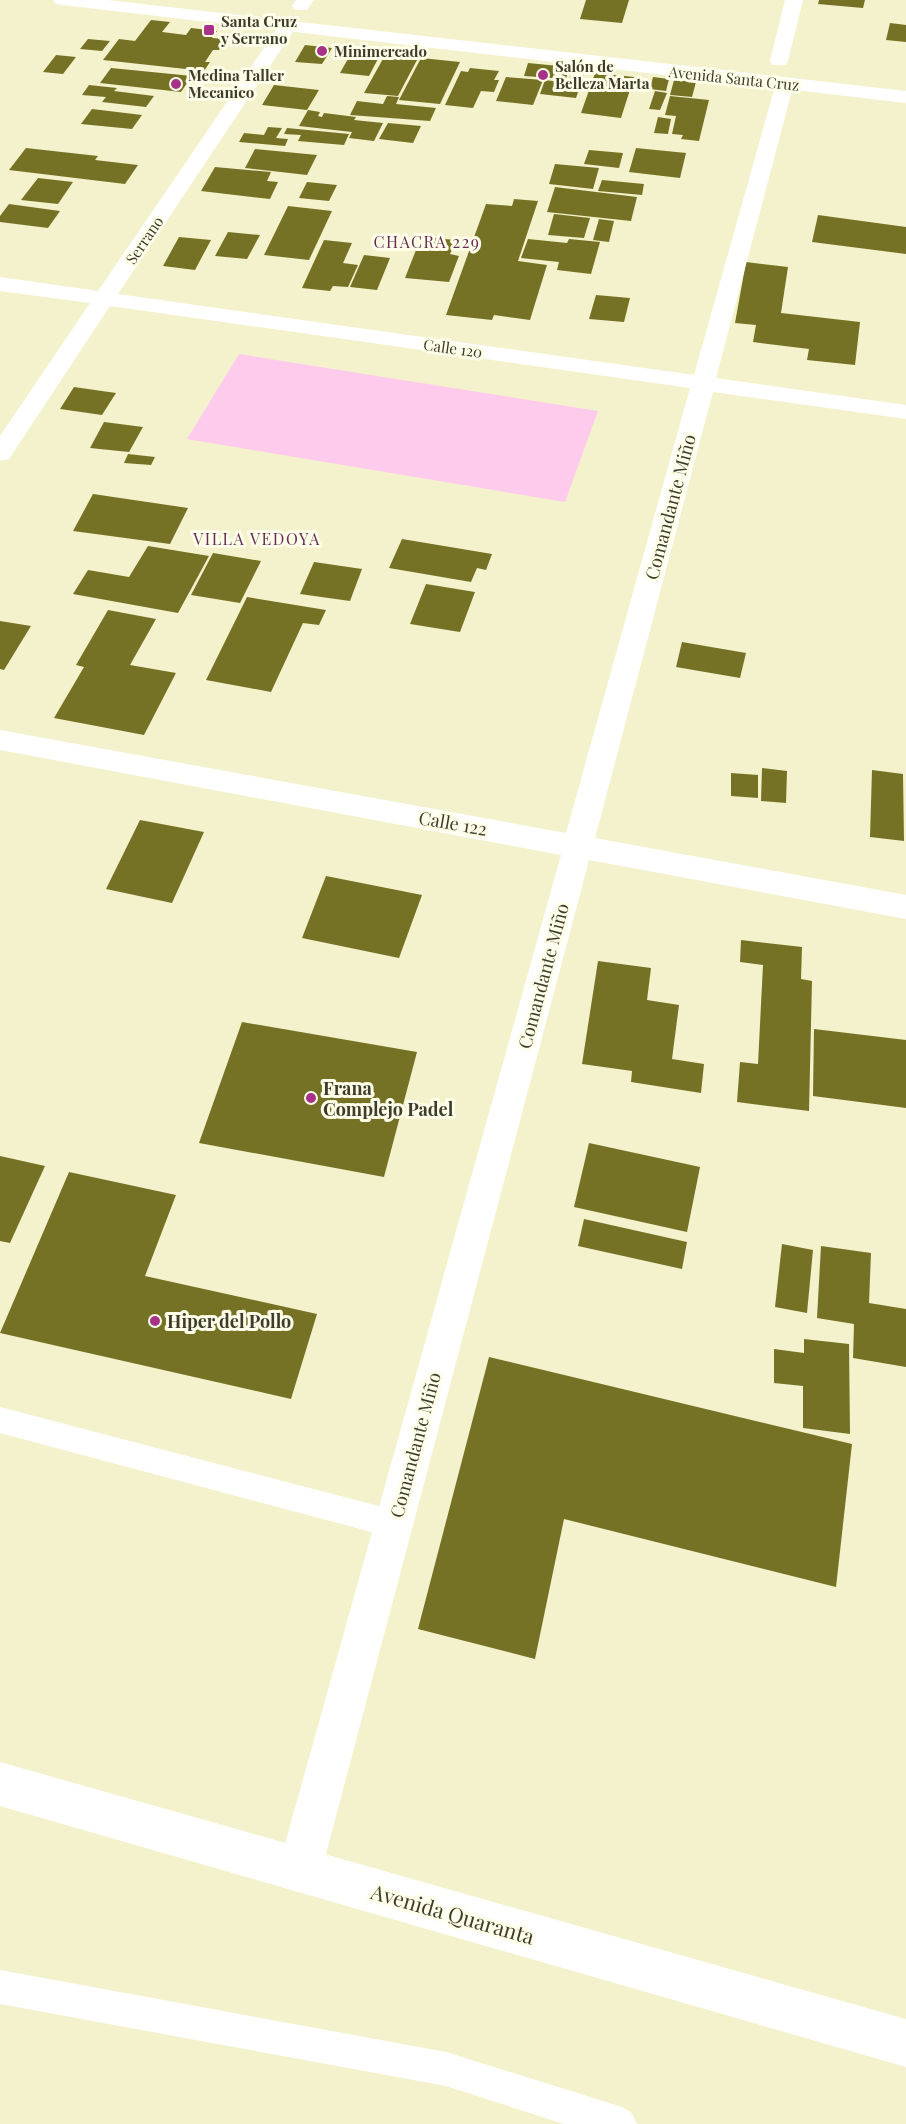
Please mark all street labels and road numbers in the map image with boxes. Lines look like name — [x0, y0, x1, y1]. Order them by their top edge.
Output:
street label: Avenida Santa Cruz — [667, 61, 800, 95]
street label: Serrano — [121, 212, 167, 268]
street label: Calle 120 — [422, 334, 484, 362]
street label: Comandante Miño — [639, 431, 701, 582]
street label: Calle 122 — [417, 805, 489, 841]
street label: Comandante Miño — [512, 900, 574, 1051]
street label: Comandante Miño — [384, 1369, 446, 1520]
street label: Avenida Quaranta — [367, 1876, 538, 1950]

